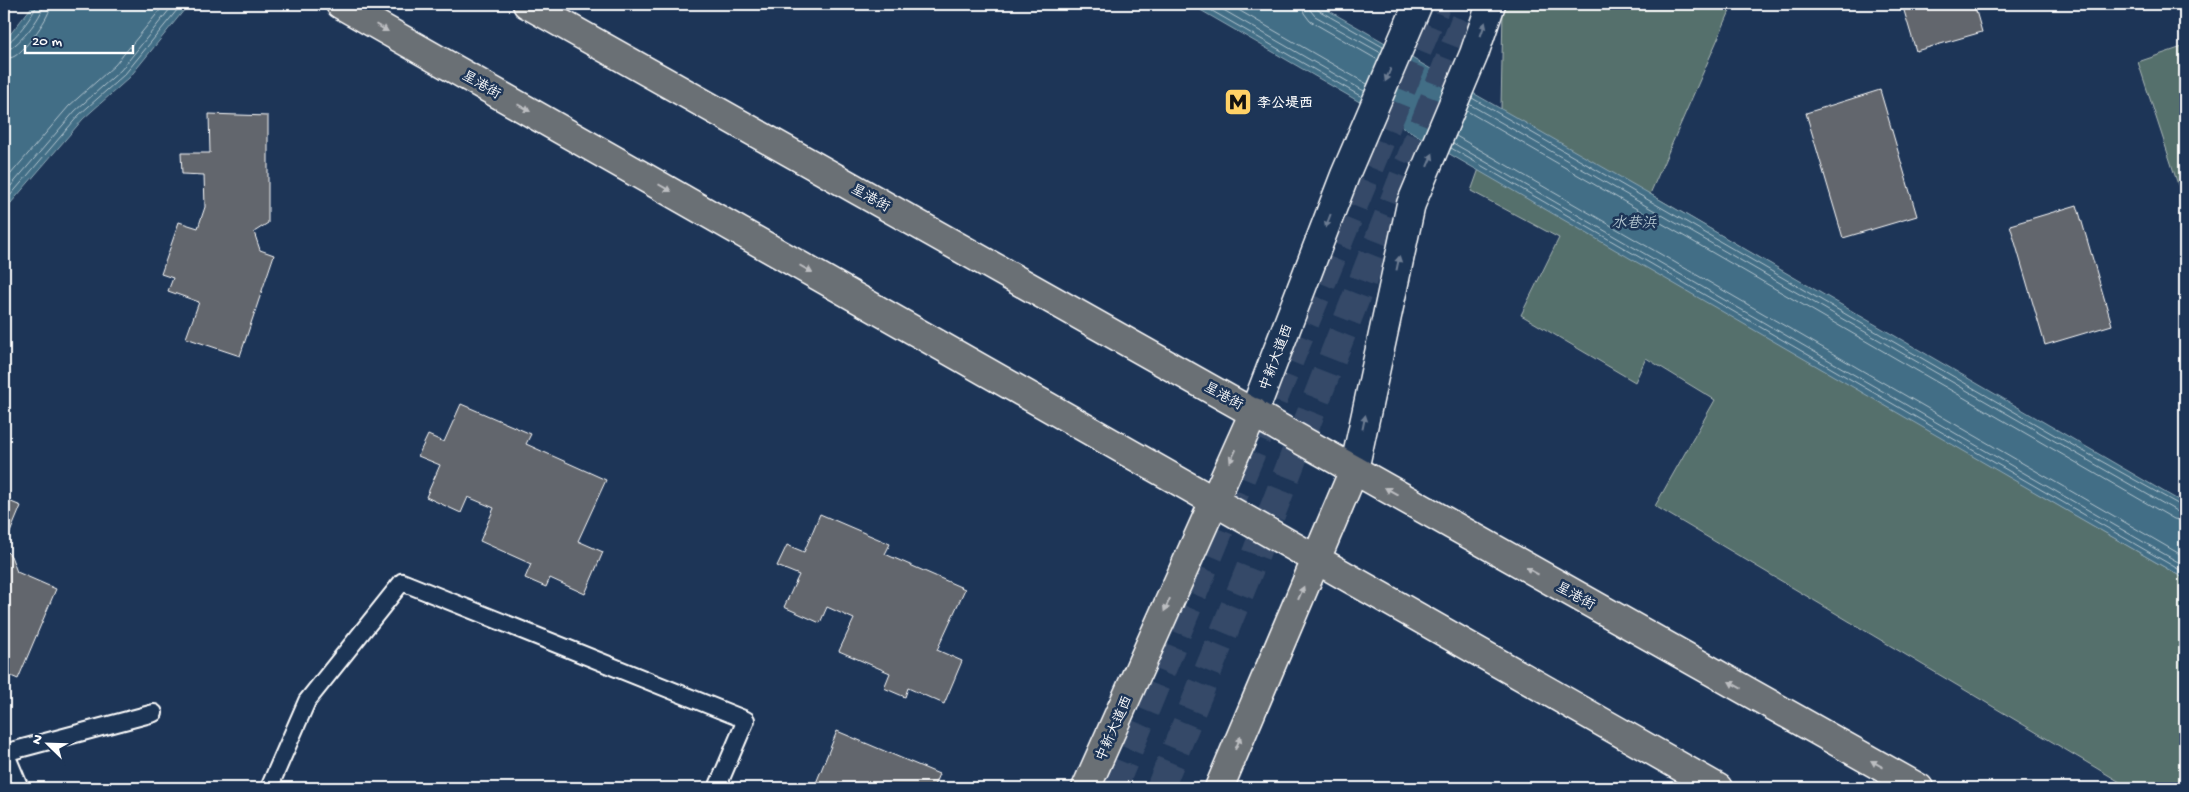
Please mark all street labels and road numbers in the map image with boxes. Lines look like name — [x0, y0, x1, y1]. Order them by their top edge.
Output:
street label: 星港街 — [458, 67, 504, 104]
street label: 星港街 — [847, 181, 893, 217]
street label: 中新大道西 — [1257, 322, 1298, 394]
street label: 星港街 — [1200, 379, 1246, 415]
street label: 星港街 — [1552, 579, 1598, 615]
street label: 中新大道西 — [1093, 694, 1137, 764]

